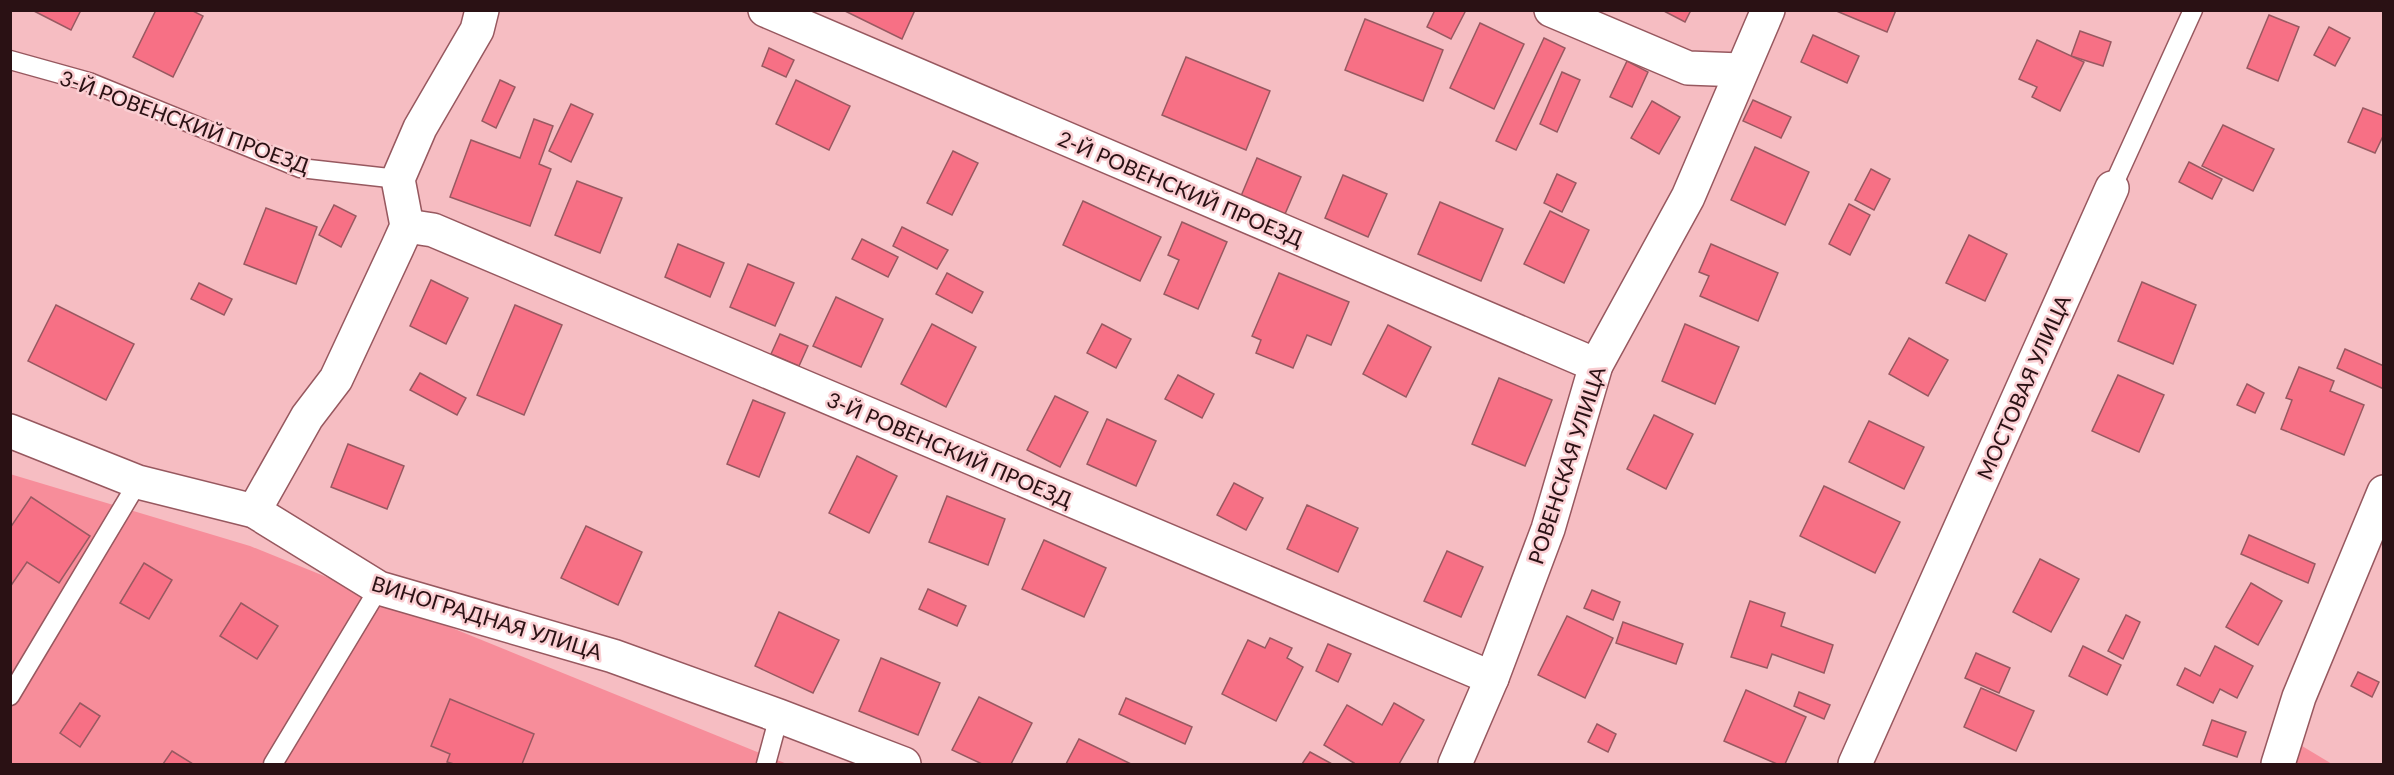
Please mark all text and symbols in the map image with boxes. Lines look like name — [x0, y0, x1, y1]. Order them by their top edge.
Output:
street label: 3-Й РОВЕНСКИЙ ПРОЕЗД — [57, 64, 313, 178]
street label: 2-Й РОВЕНСКИЙ ПРОЕЗД — [1055, 125, 1307, 251]
street label: МОСТОВАЯ УЛИЦА — [1971, 290, 2075, 483]
street label: РОВЕНСКАЯ УЛИЦА — [1522, 362, 1610, 567]
street label: 3-Й РОВЕНСКИЙ ПРОЕЗД — [824, 386, 1076, 512]
street label: ВИНОГРАДНАЯ УЛИЦА — [369, 570, 606, 664]

